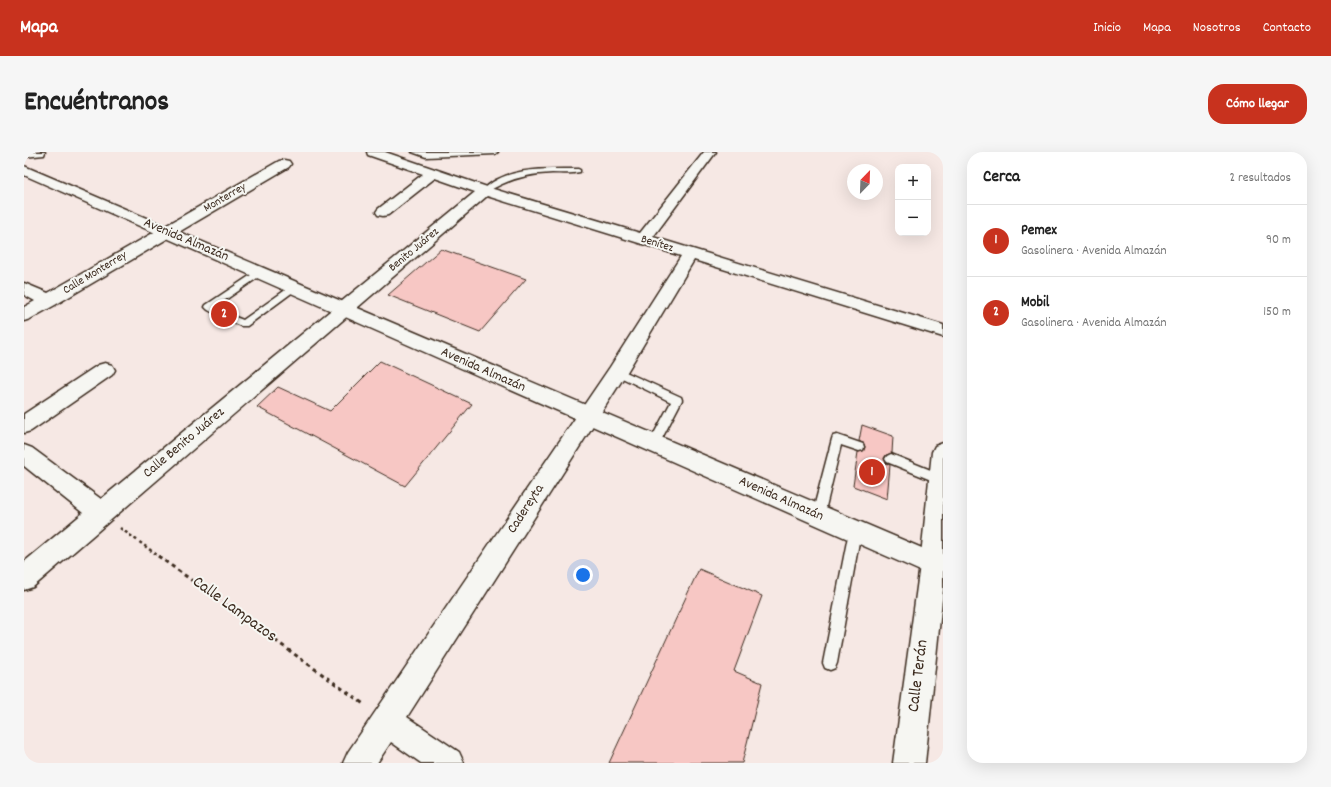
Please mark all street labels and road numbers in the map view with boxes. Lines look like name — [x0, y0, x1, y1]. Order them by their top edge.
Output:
street label: Monterrey — [201, 178, 250, 217]
street label: Avenida Almazán — [140, 213, 232, 267]
street label: Benito Juárez — [385, 224, 443, 276]
street label: Benítez — [639, 231, 676, 257]
street label: Calle Monterrey — [60, 247, 131, 299]
street label: Avenida Almazán — [437, 342, 529, 398]
street label: Calle Benito Juárez — [139, 403, 230, 483]
street label: Avenida Almazán — [735, 471, 827, 527]
street label: Cadereyta — [503, 480, 550, 537]
street label: Calle Lampazos — [187, 571, 281, 649]
street label: Calle Terán — [903, 638, 935, 714]

